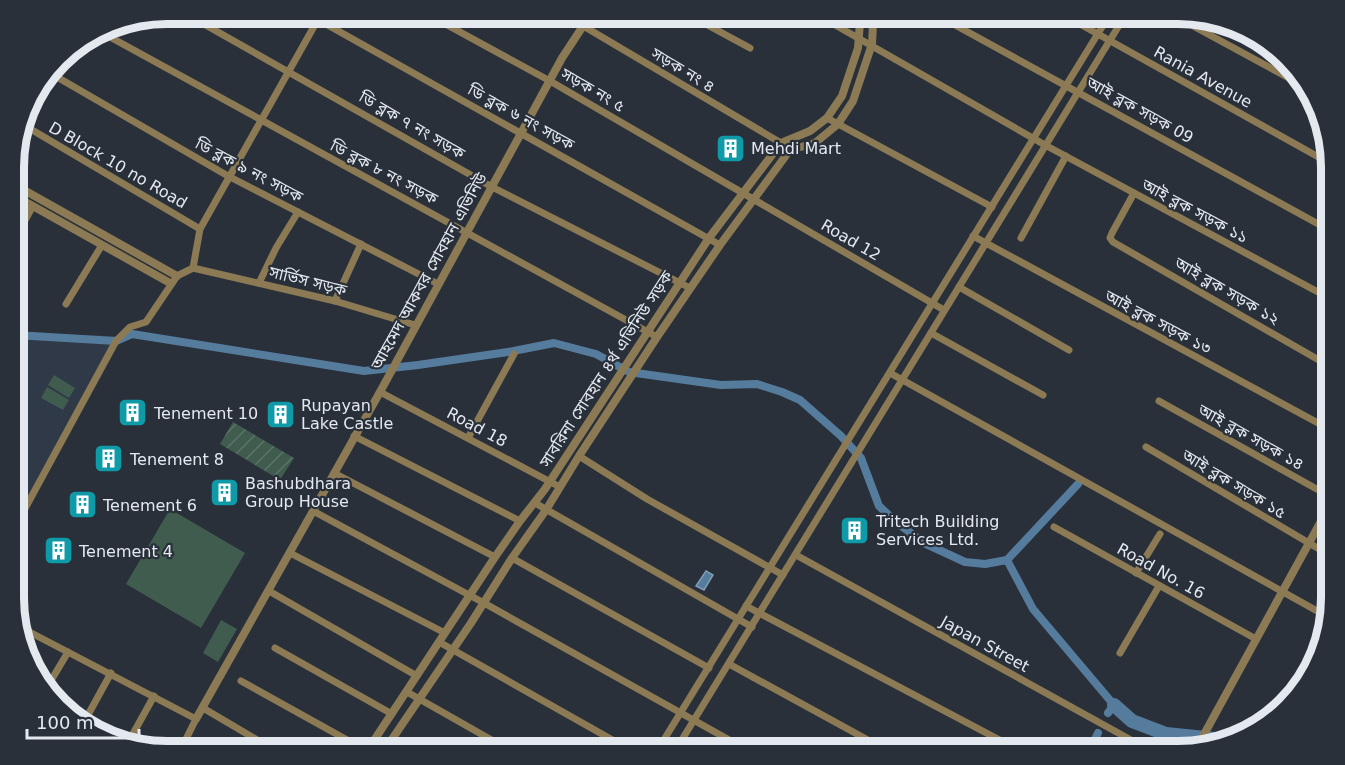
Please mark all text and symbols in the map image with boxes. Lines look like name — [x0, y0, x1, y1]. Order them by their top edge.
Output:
street label: Rania Avenue — [1151, 42, 1255, 112]
street label: সড়ক নং ৪ — [647, 43, 718, 96]
street label: সড়ক নং ৫ — [557, 64, 628, 116]
street label: আই ব্লক সড়ক 09 — [1082, 72, 1197, 147]
street label: ডি ব্লক ৬ নং সড়ক — [464, 79, 578, 155]
street label: ডি ব্লক ৭ নং সড়ক — [355, 87, 469, 163]
street label: D Block 10 no Road — [46, 118, 190, 212]
building icon: Mehdi Mart — [714, 132, 746, 164]
street label: ডি ব্লক ৯ নং সড়ক — [191, 133, 307, 207]
street label: ডি ব্লক ৮ নং সড়ক — [326, 135, 442, 209]
place label: Mehdi Mart — [751, 139, 841, 158]
street label: আহমেদ আকবর সোবহান এভিনিউ — [366, 169, 491, 373]
street label: আই ব্লক সড়ক ১১ — [1138, 174, 1251, 247]
street label: Road 12 — [818, 215, 884, 265]
street label: আই ব্লক সড়ক ১২ — [1170, 253, 1283, 329]
street label: সার্ভিস সড়ক — [266, 262, 350, 300]
street label: সাবরিনা সোবহান ৪র্থ এভিনিউ সড়ক — [535, 266, 677, 472]
street label: আই ব্লক সড়ক ১৩ — [1101, 285, 1215, 358]
place label: Rupayan Lake Castle — [301, 396, 393, 433]
building icon: Tenement 10 — [117, 397, 149, 429]
building icon: Rupayan Lake Castle — [264, 398, 296, 430]
street label: আই ব্লক সড়ক ১৪ — [1194, 400, 1307, 474]
street label: Road 18 — [444, 403, 510, 451]
place label: Tenement 10 — [153, 404, 258, 423]
building icon: Tenement 8 — [93, 443, 125, 475]
street label: আই ব্লক সড়ক ১৫ — [1178, 445, 1289, 522]
place label: Tenement 8 — [129, 450, 224, 469]
place label: Bashubdhara Group House — [245, 474, 351, 511]
building icon: Bashubdhara Group House — [208, 476, 240, 508]
building icon: Tenement 6 — [66, 489, 98, 521]
place label: Tenement 6 — [102, 496, 197, 515]
place label: Tritech Building Services Ltd. — [875, 512, 1000, 549]
building icon: Tritech Building Services Ltd. — [839, 514, 871, 546]
building icon: Tenement 4 — [42, 535, 74, 567]
street label: Road No. 16 — [1114, 539, 1208, 603]
place label: Tenement 4 — [78, 542, 173, 561]
street label: Japan Street — [937, 611, 1033, 676]
scale bar — [27, 702, 140, 740]
text: 100 m — [36, 712, 94, 733]

